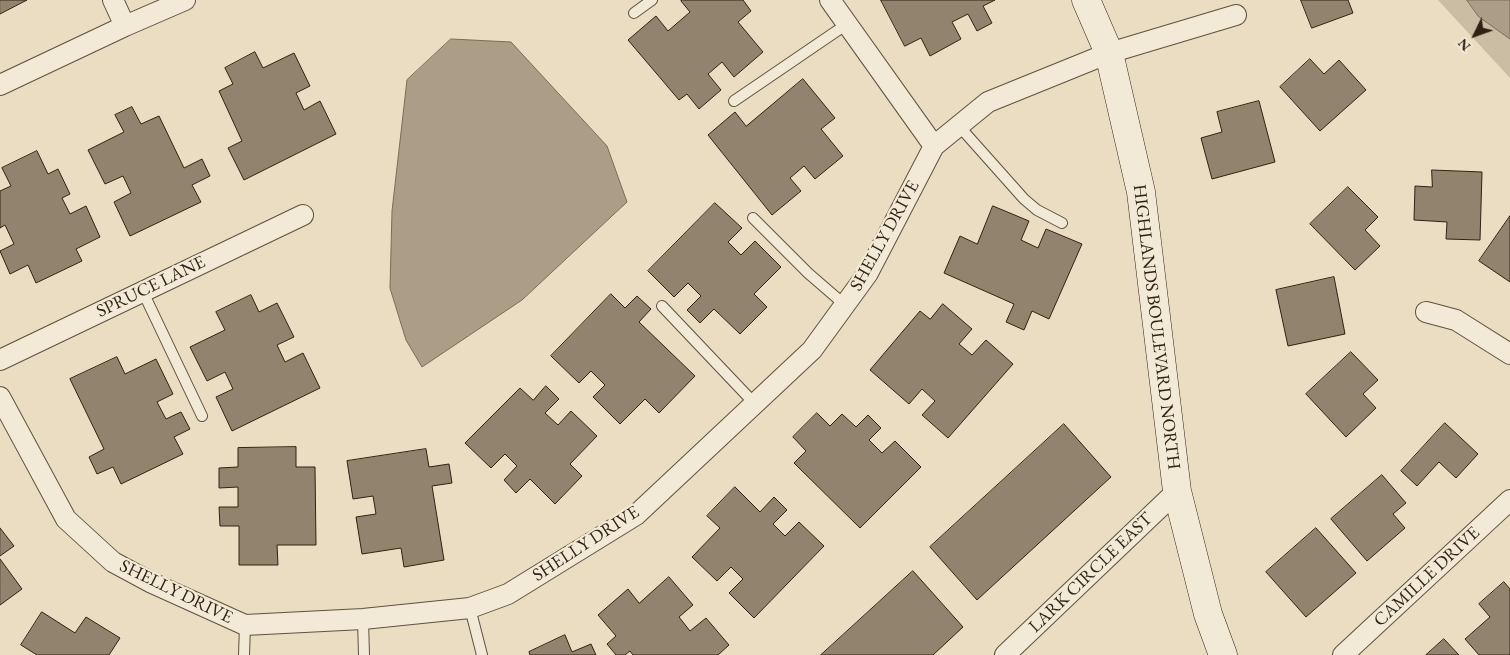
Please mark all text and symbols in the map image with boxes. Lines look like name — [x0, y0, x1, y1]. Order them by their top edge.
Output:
north arrow — [1450, 10, 1500, 60]
text: N — [1453, 35, 1474, 55]
street label: SHELLY DRIVE — [846, 177, 924, 295]
street label: HIGHLANDS BOULEVARD NORTH — [1128, 183, 1184, 471]
street label: SPRUCE LANE — [93, 251, 209, 323]
street label: SHELLY DRIVE — [529, 501, 643, 587]
street label: LARK CIRCLE EAST — [1025, 508, 1157, 638]
street label: CAMILLE DRIVE — [1369, 522, 1485, 632]
street label: SHELLY DRIVE — [116, 555, 236, 629]

